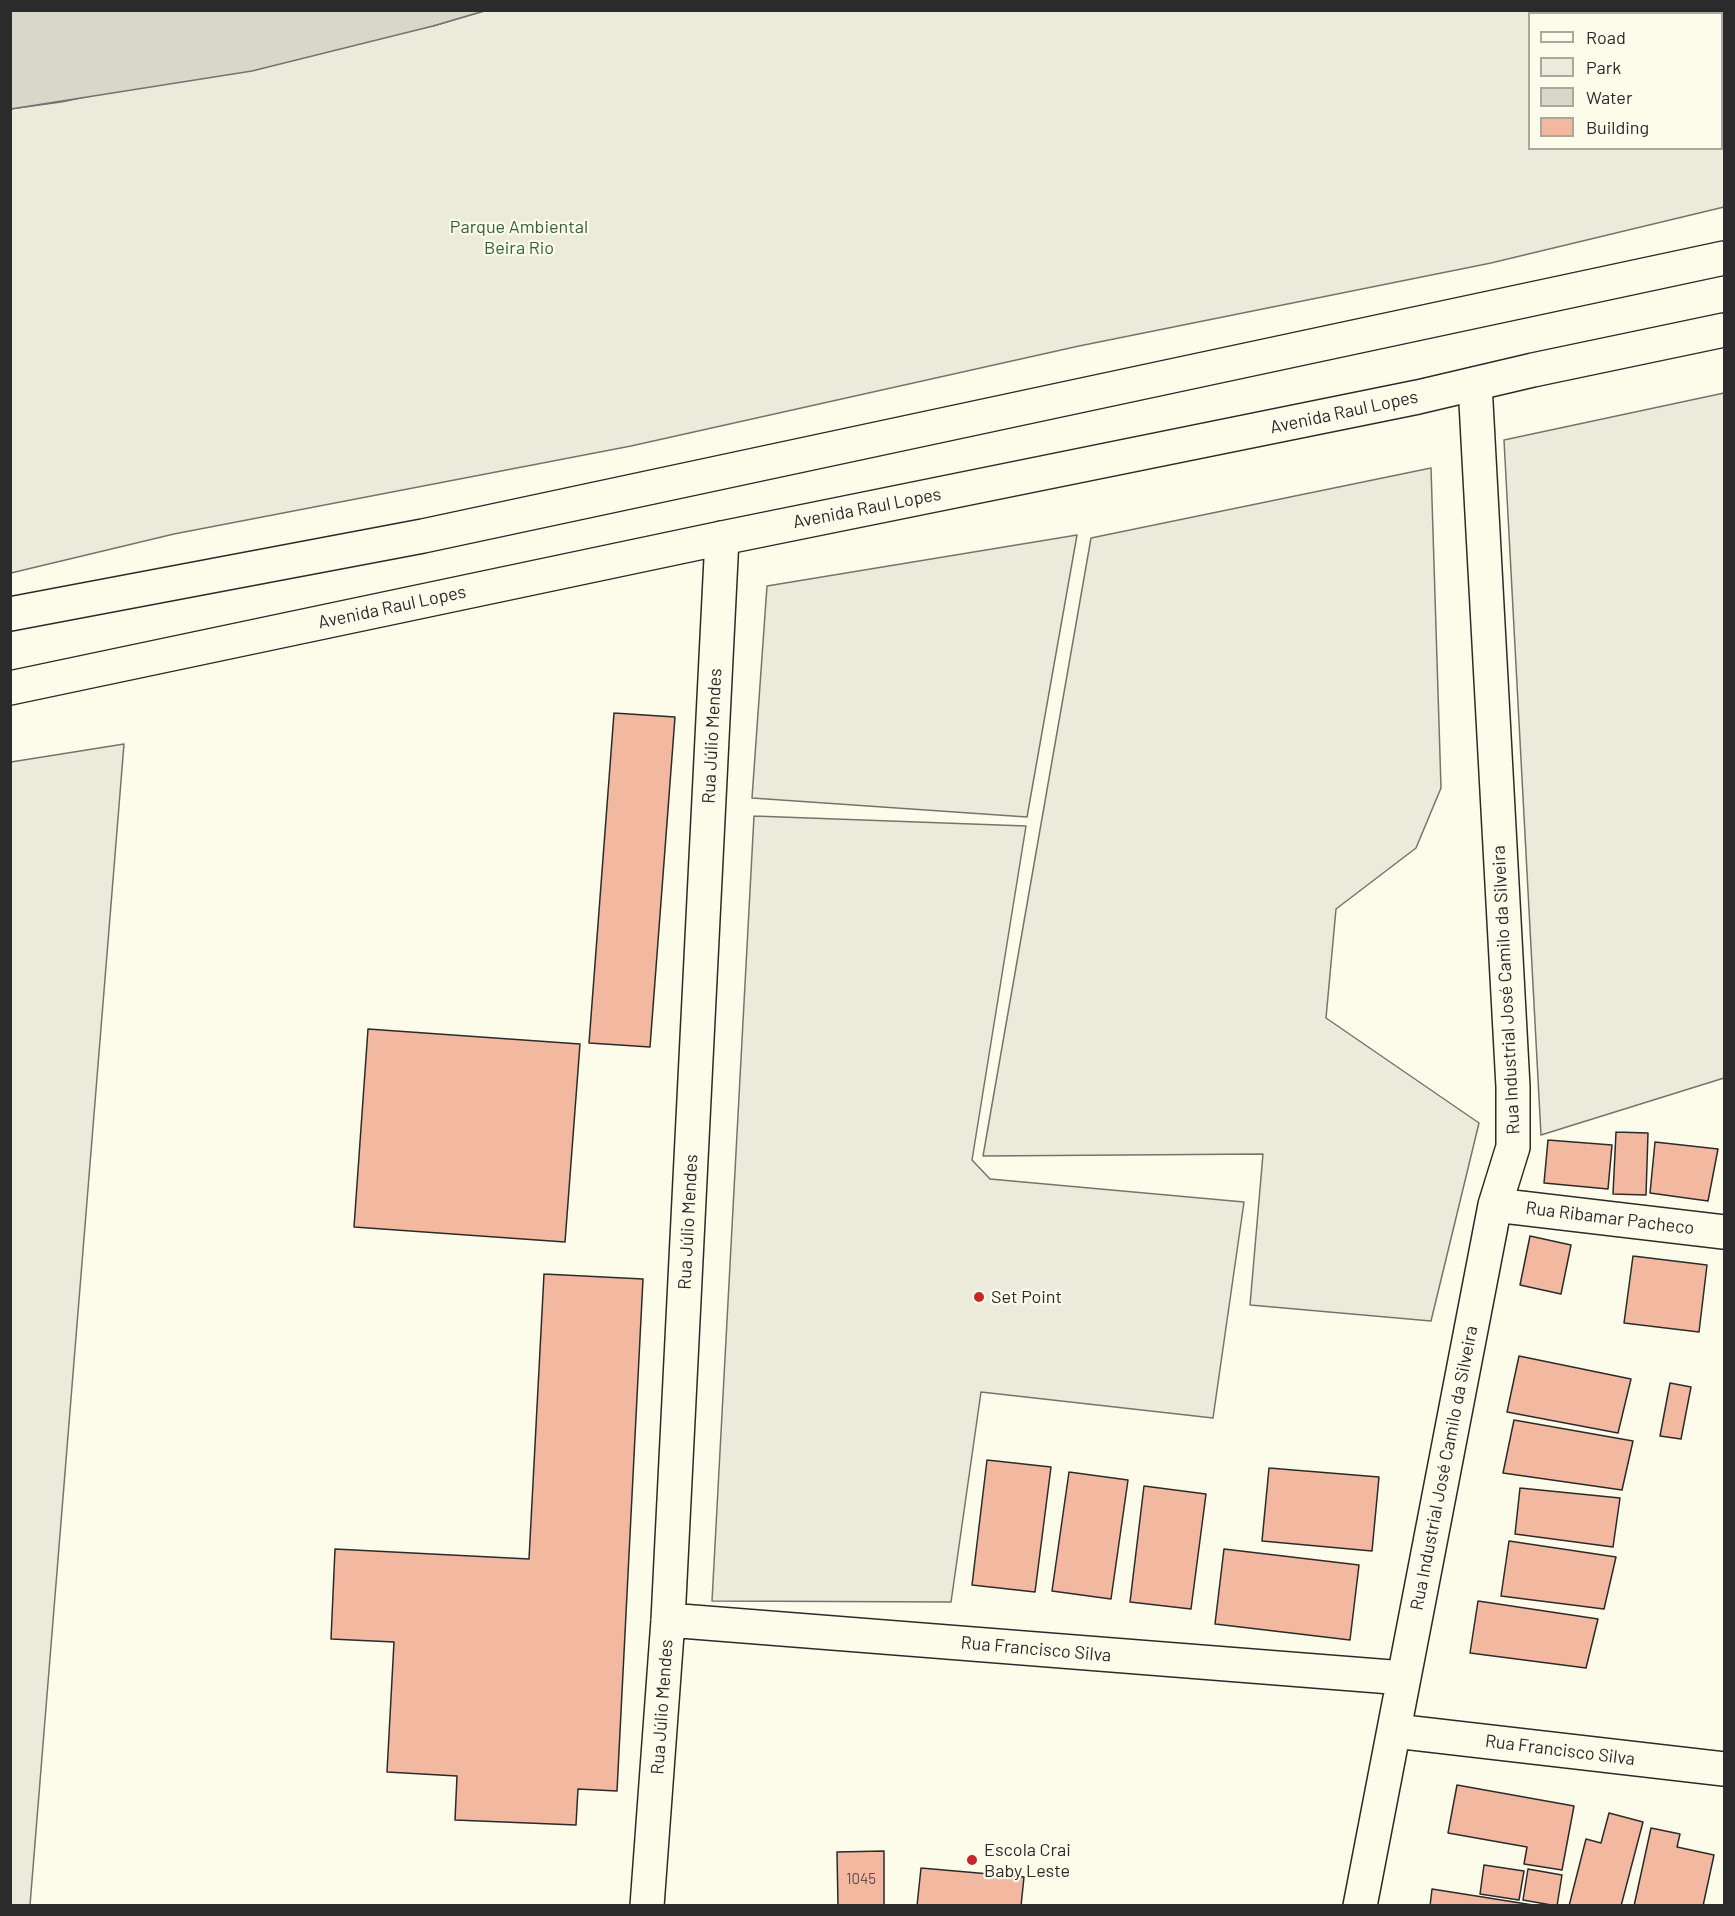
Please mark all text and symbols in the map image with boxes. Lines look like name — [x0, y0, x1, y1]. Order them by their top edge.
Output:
legend — [1528, 12, 1723, 150]
text: Road — [1586, 26, 1626, 48]
text: Park — [1586, 56, 1621, 78]
text: Water — [1586, 86, 1633, 108]
text: Building — [1586, 116, 1649, 138]
park label: Parque Ambiental Beira Rio — [450, 216, 588, 258]
street label: Avenida Raul Lopes — [1268, 386, 1420, 438]
street label: Avenida Raul Lopes — [791, 483, 943, 533]
street label: Avenida Raul Lopes — [316, 581, 468, 633]
street label: Rua Júlio Mendes — [698, 668, 726, 804]
street label: Rua Industrial José Camilo da Silveira — [1488, 845, 1524, 1135]
street label: Rua Júlio Mendes — [674, 1154, 702, 1290]
street label: Rua Ribamar Pacheco — [1524, 1197, 1696, 1239]
place label: Set Point — [991, 1286, 1062, 1308]
marker: Set Point — [972, 1290, 986, 1304]
street label: Rua Industrial José Camilo da Silveira — [1406, 1324, 1482, 1612]
street label: Rua Francisco Silva — [960, 1632, 1112, 1666]
street label: Rua Júlio Mendes — [646, 1639, 678, 1775]
street label: Rua Francisco Silva — [1484, 1730, 1636, 1770]
place label: Escola Crai Baby Leste — [984, 1839, 1071, 1882]
marker: Escola Crai Baby Leste — [965, 1853, 979, 1867]
house number: 1045 — [846, 1870, 876, 1888]

